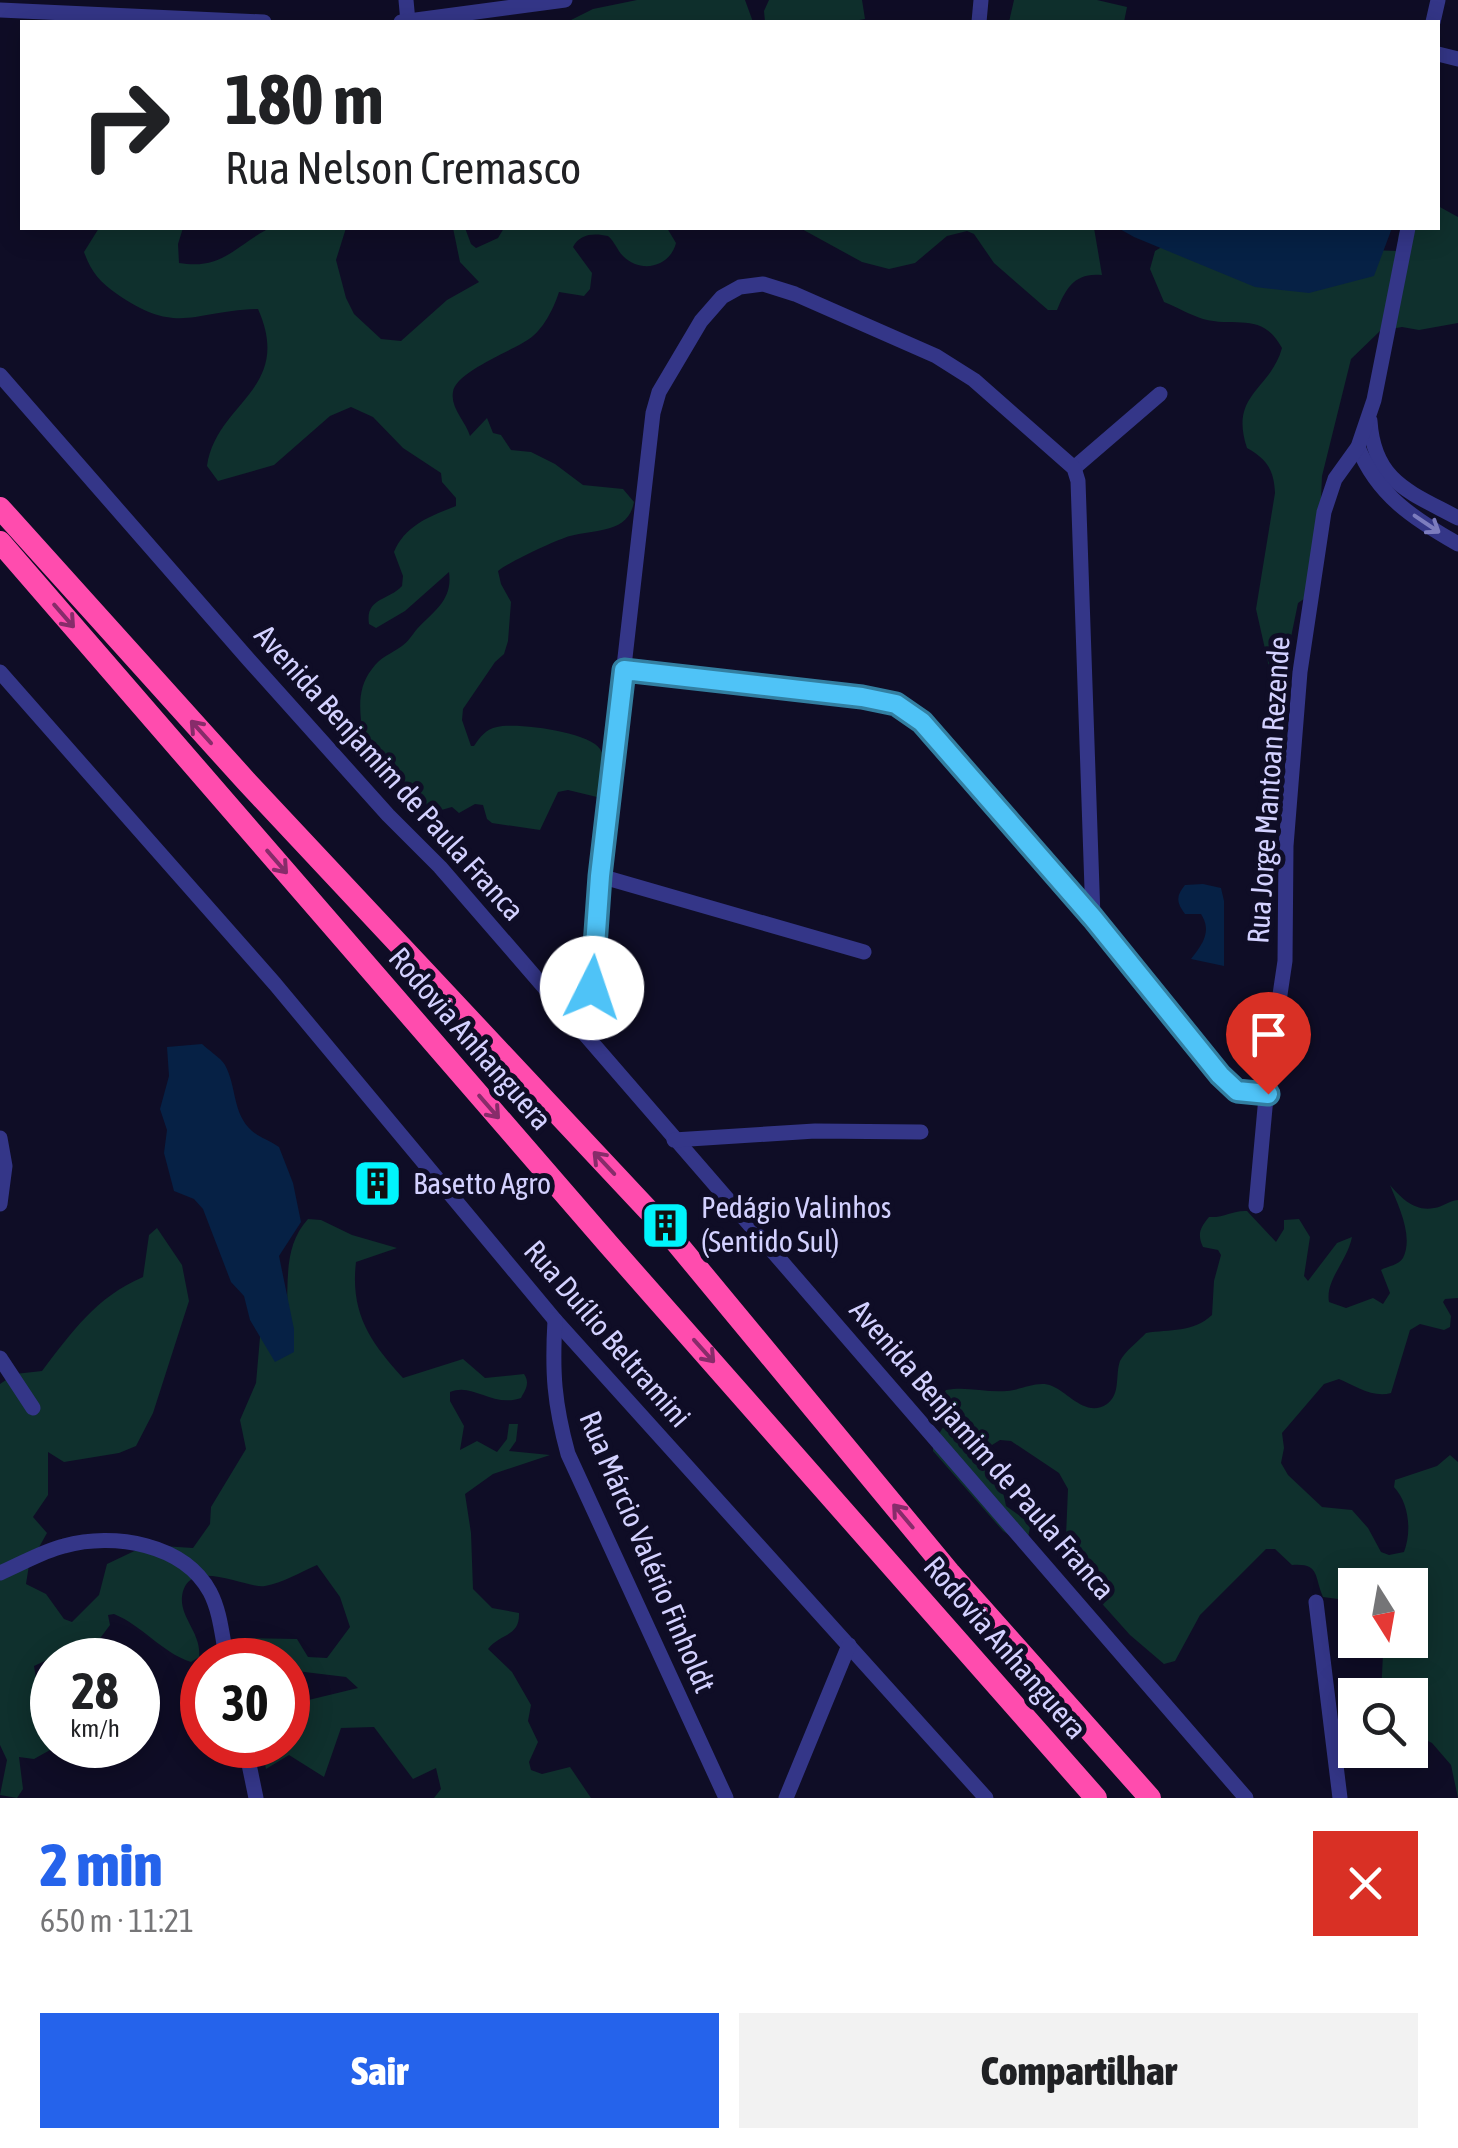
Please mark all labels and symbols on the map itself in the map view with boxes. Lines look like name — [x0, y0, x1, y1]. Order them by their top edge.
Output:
one-way arrow — [1412, 513, 1440, 534]
one-way arrow — [52, 603, 75, 628]
street label: Avenida Benjamim de Paula Franca — [248, 618, 531, 927]
street label: Rua Jorge Mantoan Rezende — [1240, 635, 1296, 945]
one-way arrow — [190, 720, 213, 745]
one-way arrow — [265, 848, 287, 874]
position arrow — [540, 936, 644, 1040]
street label: Rodovia Anhanguera — [382, 940, 559, 1136]
pin — [1226, 992, 1311, 1095]
one-way arrow — [478, 1094, 501, 1119]
one-way arrow — [593, 1151, 616, 1176]
building icon: Basetto Agro — [352, 1158, 404, 1210]
place label: Basetto Agro — [413, 1166, 551, 1200]
place label: Pedágio Valinhos (Sentido Sul) — [701, 1190, 891, 1258]
building icon: Pedágio Valinhos (Sentido Sul) — [640, 1199, 692, 1251]
street label: Rua Duílio Beltramini — [518, 1233, 698, 1433]
street label: Avenida Benjamim de Paula Franca — [844, 1293, 1122, 1606]
one-way arrow — [692, 1338, 715, 1363]
street label: Rua Márcio Valério Finholdt — [573, 1406, 723, 1697]
one-way arrow — [892, 1503, 914, 1529]
street label: Rodovia Anhanguera — [917, 1549, 1094, 1745]
north arrow — [1338, 1568, 1428, 1658]
speed limit sign: 30 — [180, 1638, 310, 1768]

